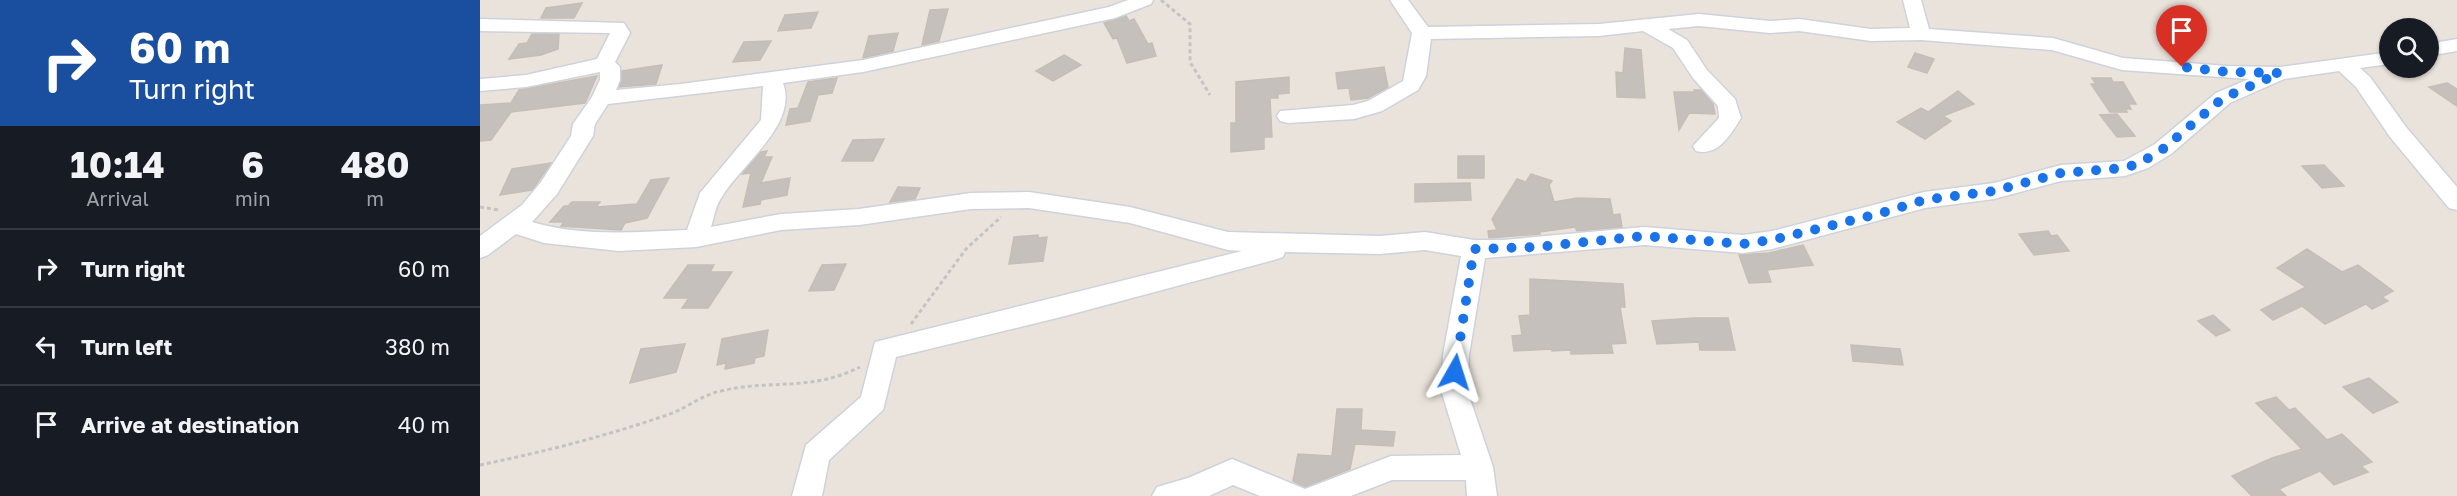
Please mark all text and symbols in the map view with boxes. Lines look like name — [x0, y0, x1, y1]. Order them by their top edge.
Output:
pin — [2156, 5, 2207, 67]
icon: arrive — [2165, 14, 2198, 47]
map controls — [2379, 18, 2439, 78]
button: search — [2379, 18, 2439, 78]
text: 60 m — [129, 22, 230, 72]
icon: right — [30, 24, 108, 102]
text: Turn right — [129, 73, 255, 105]
text: 10:14 — [70, 143, 165, 186]
text: 6 — [241, 143, 264, 186]
text: 480 — [341, 143, 410, 186]
text: Arrival — [86, 186, 149, 210]
text: min — [235, 186, 270, 210]
text: m — [366, 186, 384, 210]
icon: right — [30, 252, 63, 285]
text: Turn right — [81, 255, 185, 282]
text: 60 m — [398, 255, 450, 282]
icon: left — [30, 330, 63, 363]
text: Turn left — [81, 333, 172, 360]
text: 380 m — [385, 333, 450, 360]
position arrow — [1423, 340, 1487, 404]
icon: arrive — [30, 408, 63, 441]
text: Arrive at destination — [81, 411, 299, 438]
text: 40 m — [398, 411, 450, 438]

